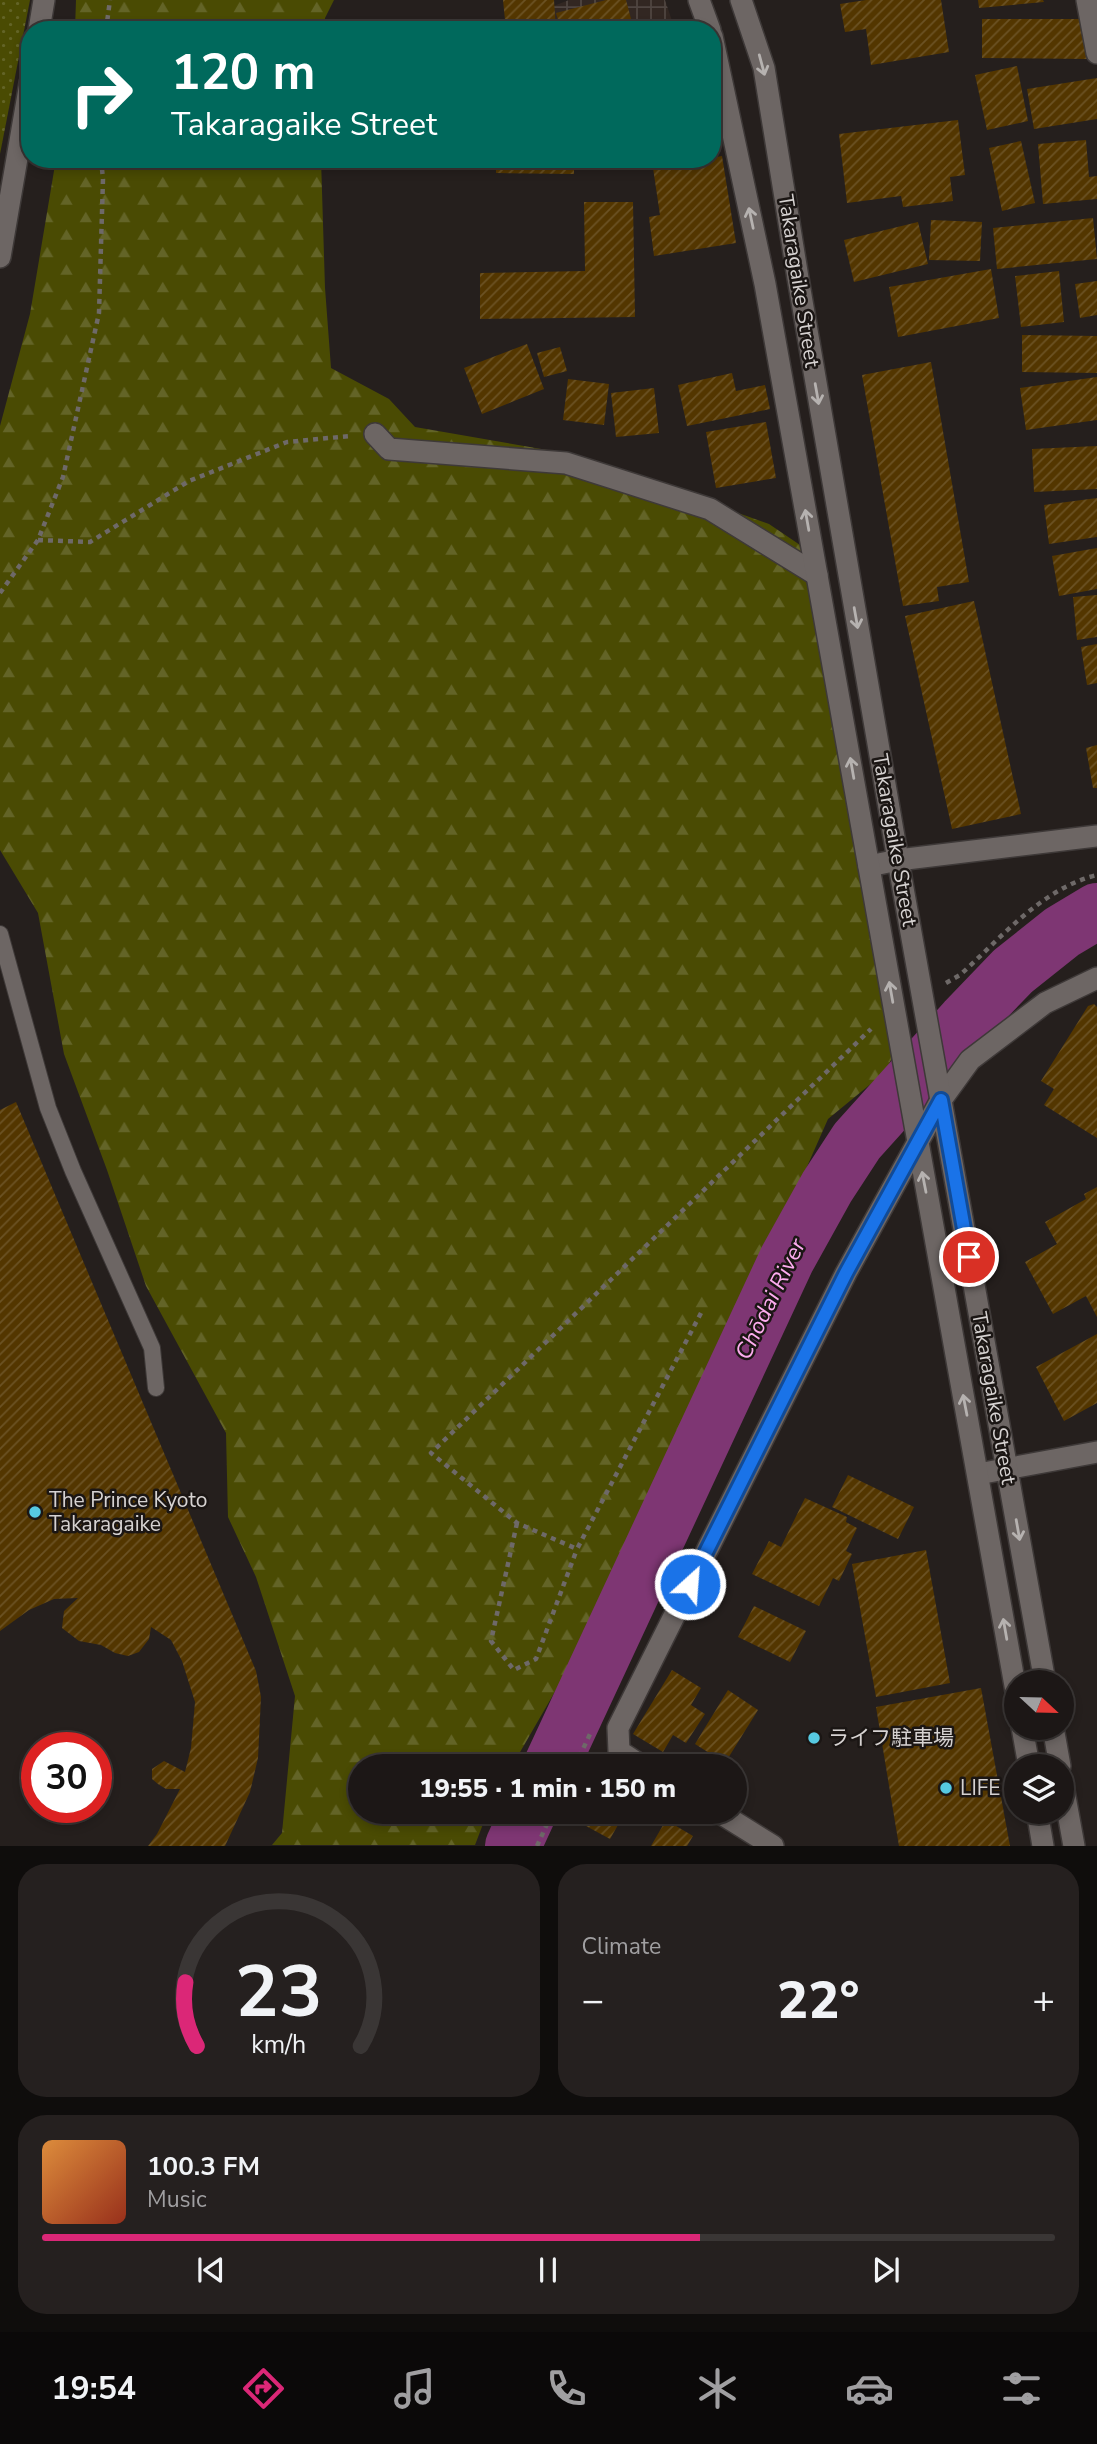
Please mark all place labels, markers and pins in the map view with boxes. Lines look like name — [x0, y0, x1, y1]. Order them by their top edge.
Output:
pin — [939, 1227, 999, 1287]
place label: The Prince Kyoto Takaragaike — [49, 1486, 207, 1538]
marker: The Prince Kyoto Takaragaike — [27, 1504, 43, 1520]
place label: ライフ駐車場 — [828, 1724, 954, 1752]
marker: ライフ駐車場 — [806, 1730, 822, 1746]
place label: LIFE — [960, 1774, 1001, 1802]
marker: LIFE — [938, 1780, 954, 1796]

